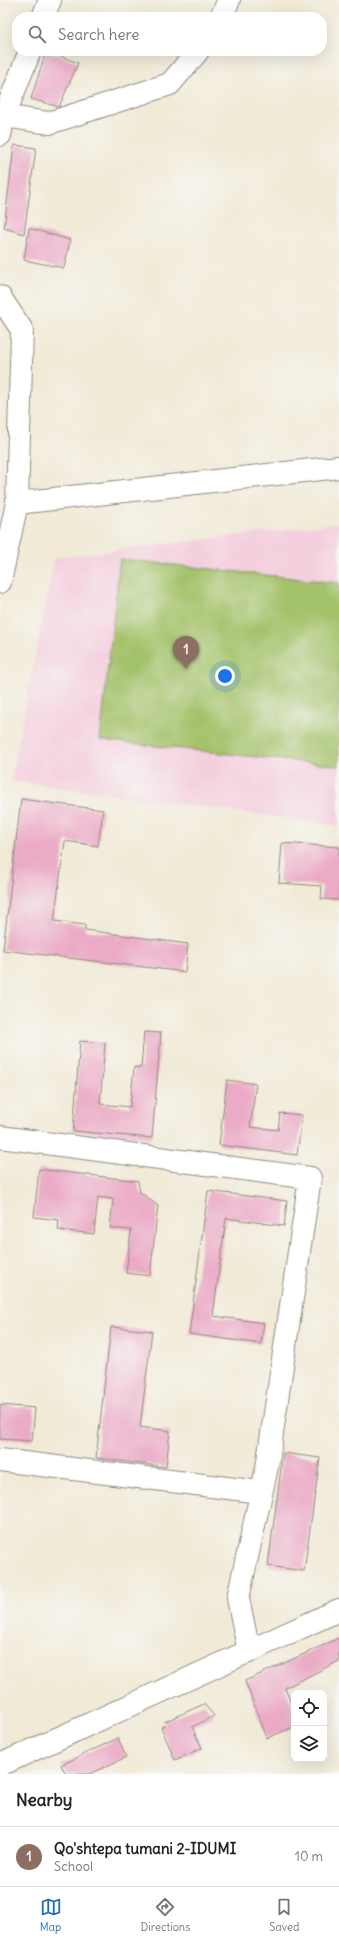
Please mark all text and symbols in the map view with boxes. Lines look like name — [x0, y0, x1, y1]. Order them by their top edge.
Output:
search box — [12, 12, 327, 56]
icon: search — [26, 23, 48, 45]
text: Search here — [58, 25, 139, 44]
pin: 1 — [173, 636, 199, 669]
your location — [215, 666, 235, 686]
map controls — [291, 1690, 327, 1762]
button: locate — [291, 1690, 327, 1726]
button: layers — [291, 1726, 327, 1762]
text: Nearby — [16, 1789, 72, 1811]
text: Qo'shtepa tumani 2-IDUMI — [54, 1839, 236, 1858]
text: 1 — [26, 1848, 32, 1865]
text: 10 m — [295, 1848, 323, 1865]
text: School — [54, 1858, 93, 1875]
tab: Map — [40, 1896, 62, 1934]
tab: Directions — [141, 1896, 190, 1934]
tab: Saved — [269, 1896, 299, 1934]

